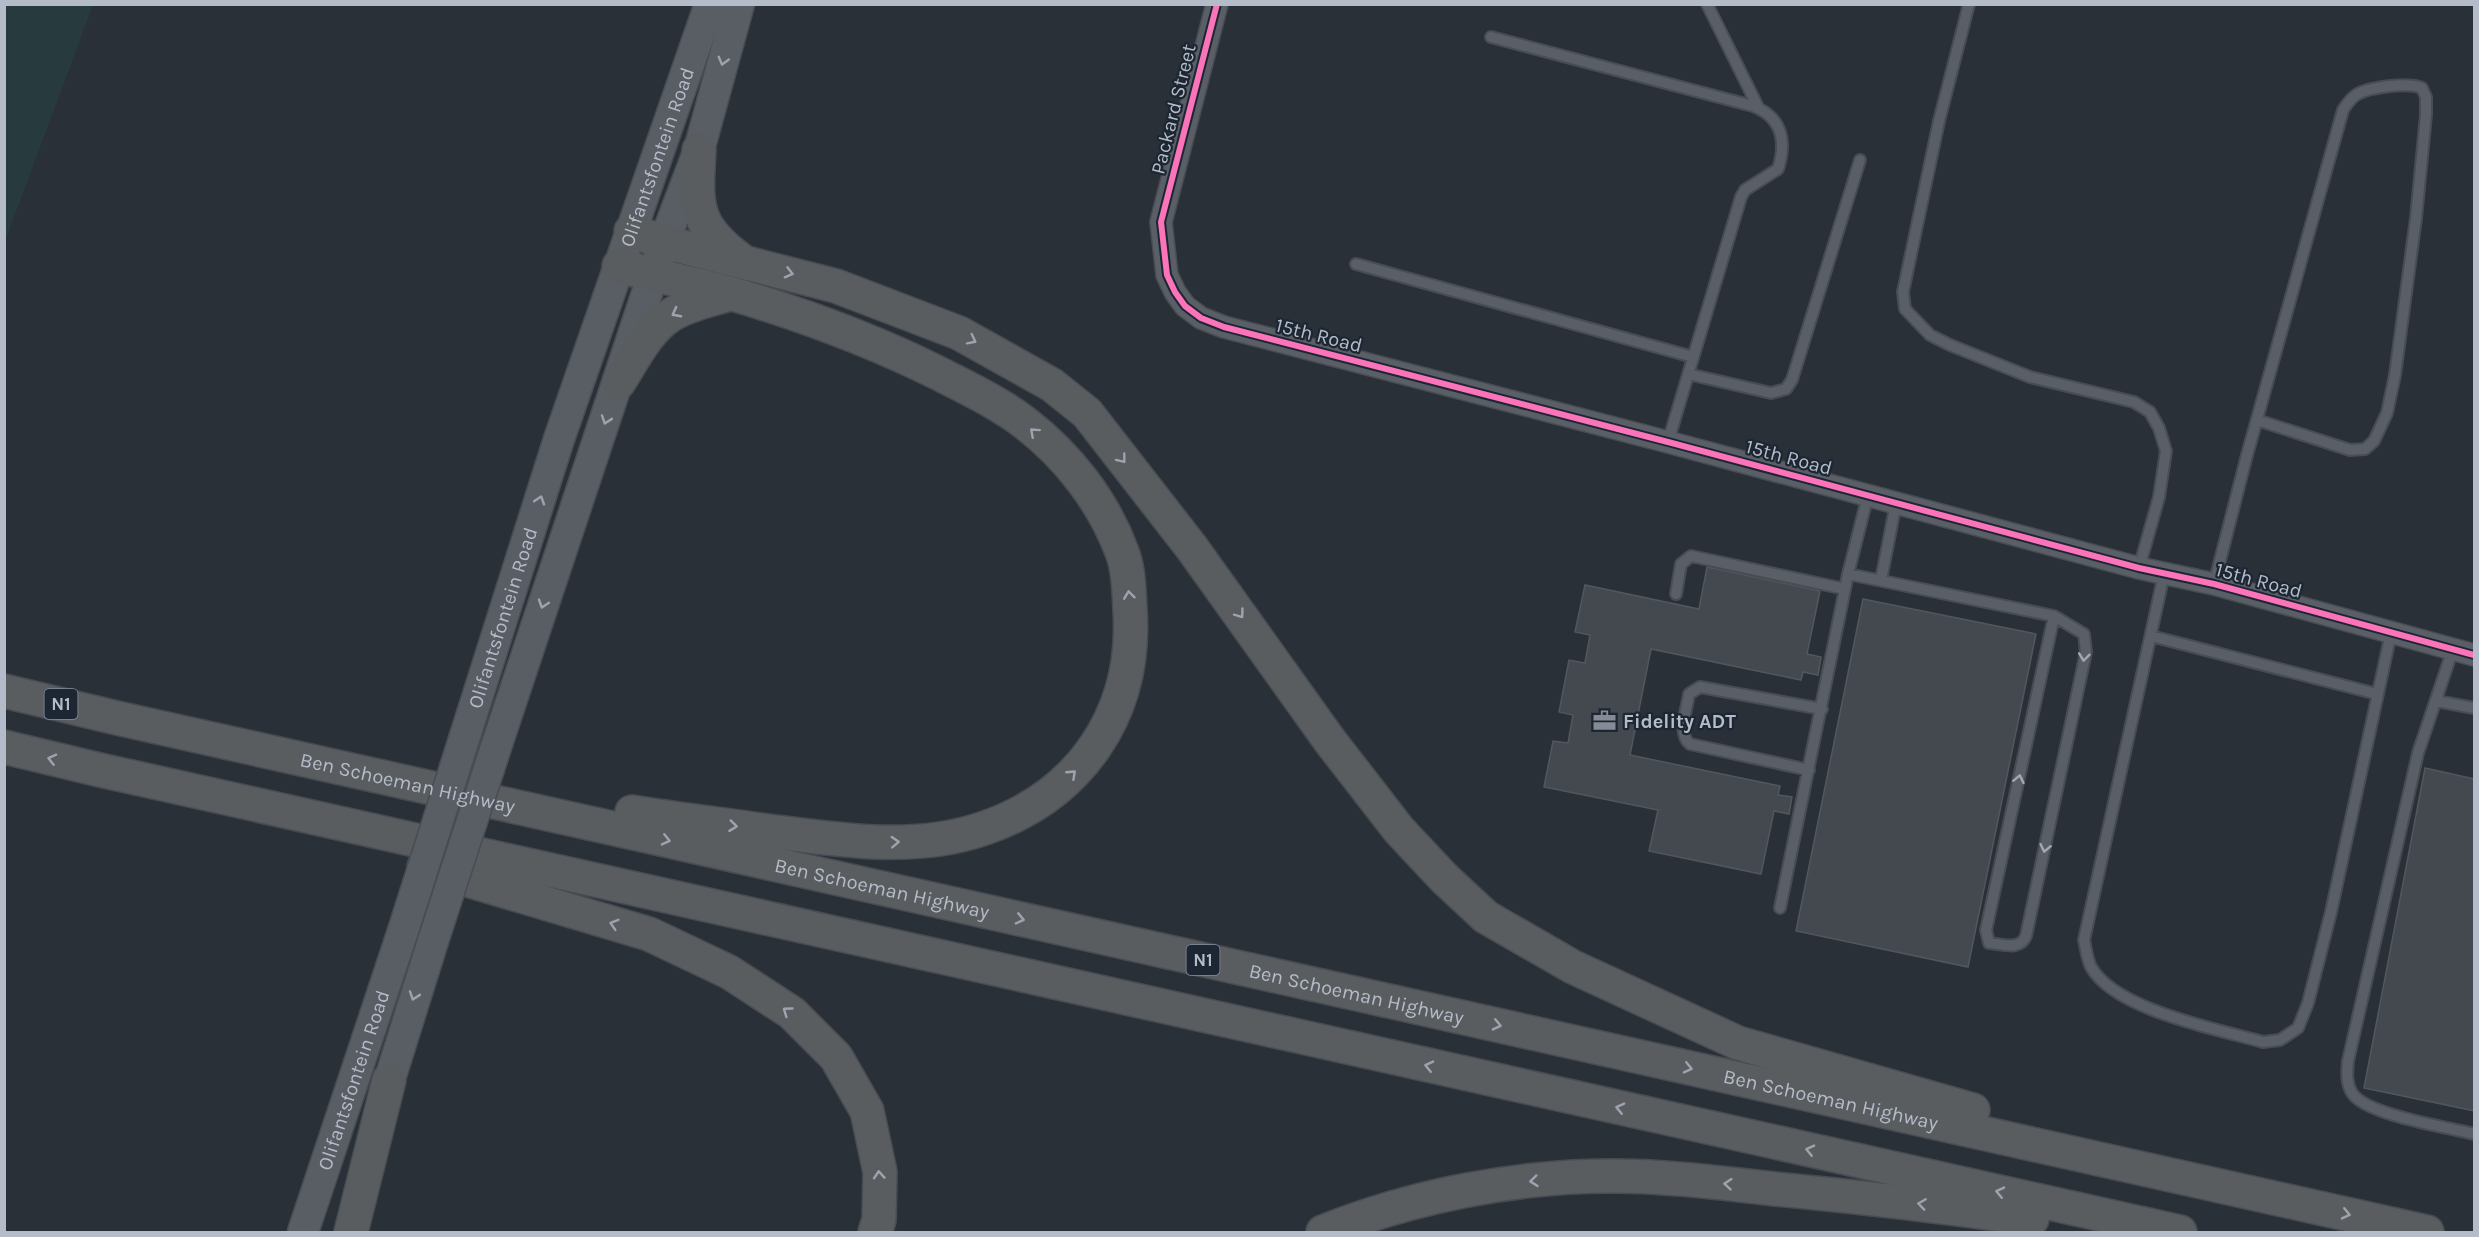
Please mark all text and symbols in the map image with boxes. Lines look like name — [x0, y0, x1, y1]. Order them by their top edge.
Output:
street label: Packard Street — [1146, 41, 1201, 177]
one-way arrow — [718, 56, 731, 66]
street label: Olifantsfontein Road — [616, 64, 699, 250]
one-way arrow — [784, 266, 794, 279]
one-way arrow — [672, 306, 682, 317]
street label: 15th Road — [1273, 314, 1364, 357]
one-way arrow — [965, 332, 976, 344]
one-way arrow — [600, 414, 613, 425]
one-way arrow — [1030, 428, 1041, 439]
street label: 15th Road — [1743, 435, 1834, 480]
one-way arrow — [1115, 453, 1126, 464]
one-way arrow — [533, 495, 545, 506]
street label: Olifantsfontein Road — [463, 525, 542, 711]
street label: 15th Road — [2213, 558, 2304, 603]
one-way arrow — [1123, 591, 1136, 600]
one-way arrow — [538, 598, 550, 609]
one-way arrow — [1233, 608, 1244, 619]
one-way arrow — [2079, 653, 2091, 662]
road number: N1 — [44, 689, 78, 719]
office icon: Fidelity ADT — [1592, 708, 1618, 734]
place label: Fidelity ADT — [1623, 710, 1736, 733]
street label: Ben Schoeman Highway — [298, 748, 517, 818]
one-way arrow — [48, 753, 58, 766]
one-way arrow — [1066, 770, 1076, 781]
one-way arrow — [2012, 774, 2025, 784]
one-way arrow — [728, 819, 737, 832]
one-way arrow — [661, 833, 671, 846]
one-way arrow — [890, 835, 899, 848]
one-way arrow — [2039, 843, 2052, 853]
street label: Ben Schoeman Highway — [772, 854, 992, 924]
one-way arrow — [1015, 912, 1025, 925]
one-way arrow — [609, 919, 620, 931]
road number: N1 — [1186, 945, 1220, 975]
street label: Ben Schoeman Highway — [1247, 959, 1466, 1029]
street label: Olifantsfontein Road — [313, 987, 395, 1173]
one-way arrow — [408, 990, 421, 1001]
one-way arrow — [782, 1007, 793, 1018]
one-way arrow — [1492, 1018, 1502, 1031]
one-way arrow — [1424, 1060, 1434, 1073]
one-way arrow — [1683, 1060, 1693, 1073]
street label: Ben Schoeman Highway — [1721, 1065, 1940, 1135]
one-way arrow — [1615, 1102, 1625, 1115]
one-way arrow — [1805, 1144, 1815, 1157]
one-way arrow — [873, 1170, 886, 1179]
one-way arrow — [1529, 1174, 1538, 1187]
one-way arrow — [1724, 1178, 1733, 1191]
one-way arrow — [1996, 1187, 2006, 1200]
one-way arrow — [1918, 1199, 1927, 1211]
one-way arrow — [2341, 1207, 2351, 1220]

